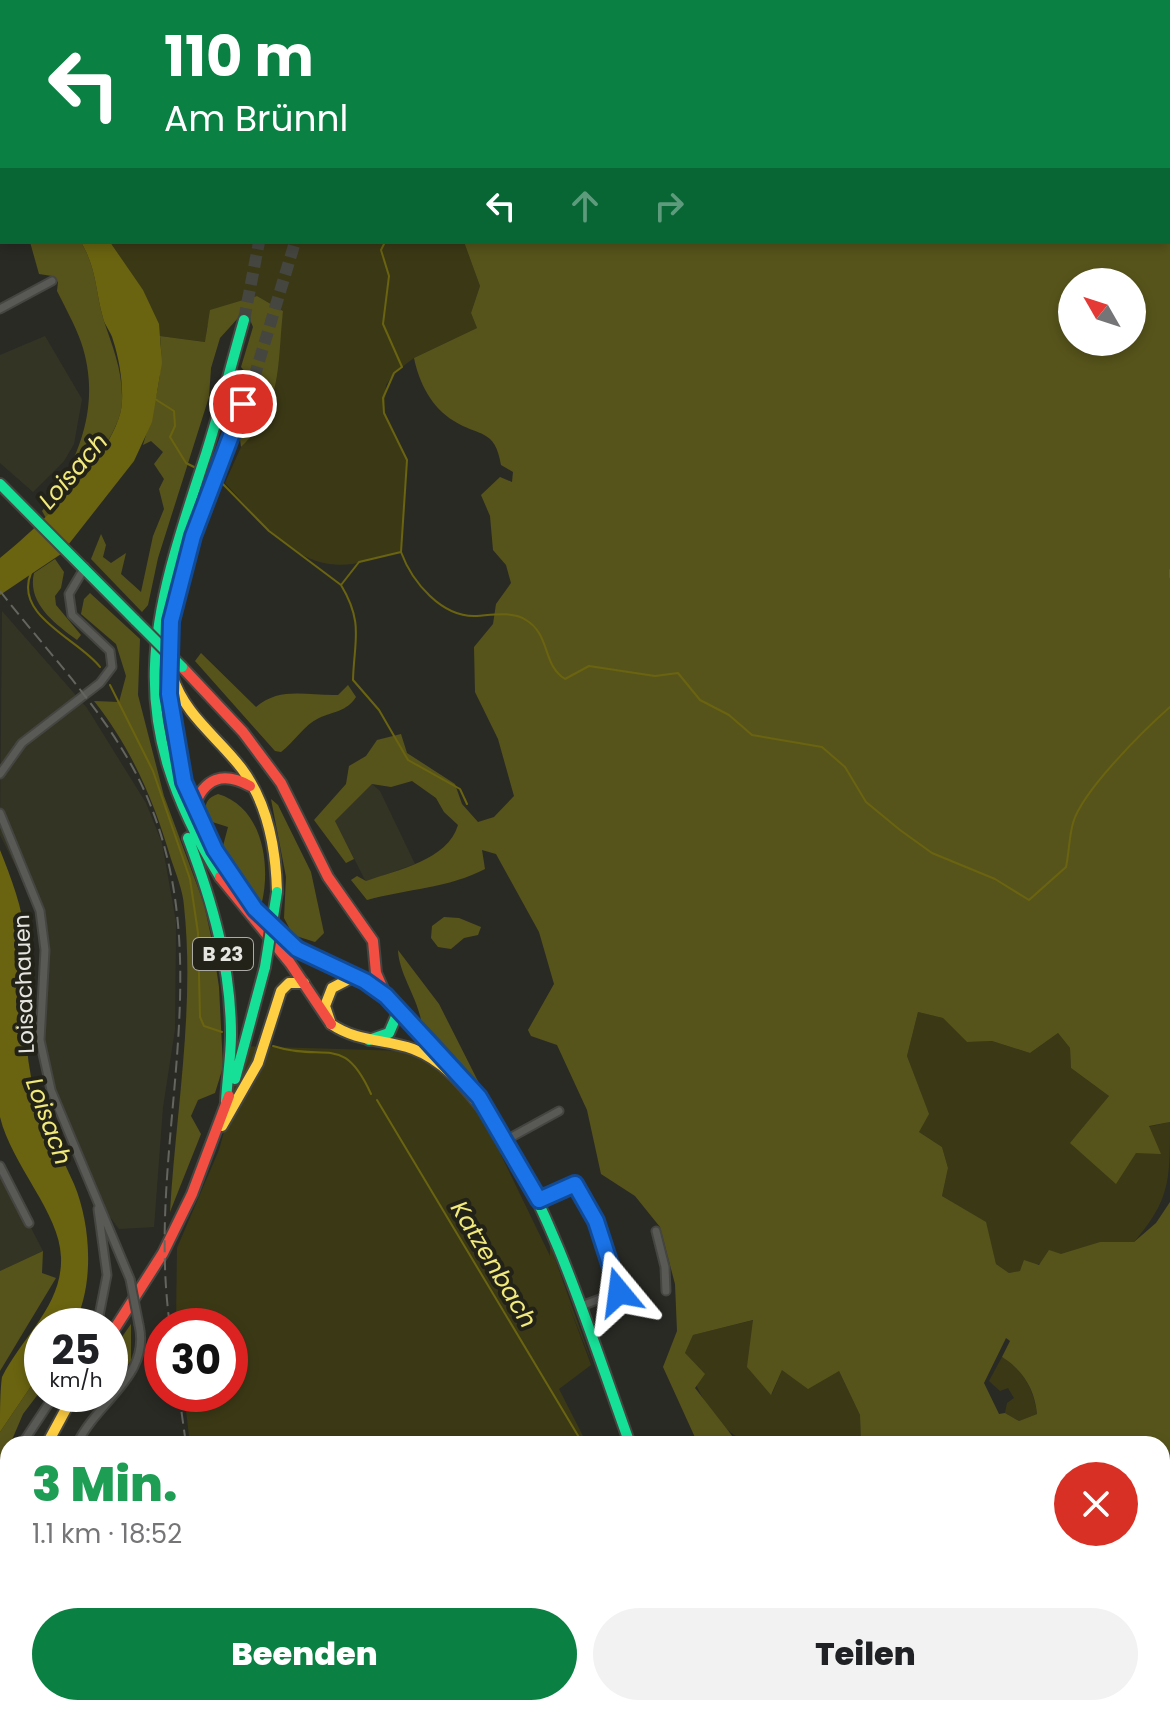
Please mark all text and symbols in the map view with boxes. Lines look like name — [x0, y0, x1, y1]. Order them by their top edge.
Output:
text: 110 m — [164, 17, 314, 96]
icon: left — [32, 32, 136, 136]
text: Am Brünnl — [164, 93, 348, 144]
icon: left — [479, 184, 523, 228]
icon: ahead — [563, 184, 607, 228]
icon: right — [647, 184, 691, 228]
north arrow — [1058, 268, 1146, 356]
map controls — [1058, 268, 1146, 356]
pin — [209, 370, 277, 438]
icon: arrive — [221, 382, 265, 426]
water label: Loisach — [31, 426, 115, 516]
street label: Loisachauen — [6, 914, 42, 1054]
road number: B 23 — [193, 938, 253, 970]
water label: Loisach — [18, 1073, 80, 1169]
water label: Katzenbach — [443, 1194, 545, 1334]
position arrow — [577, 1250, 661, 1334]
speed limit sign: 30 — [144, 1308, 248, 1412]
text: 25 — [52, 1322, 100, 1378]
text: km/h — [49, 1366, 103, 1394]
text: 3 Min. — [32, 1451, 178, 1518]
button: close — [1054, 1462, 1138, 1546]
text: 1.1 km · 18:52 — [32, 1516, 182, 1552]
button: Beenden — [32, 1608, 577, 1700]
button: Teilen — [593, 1608, 1138, 1700]

